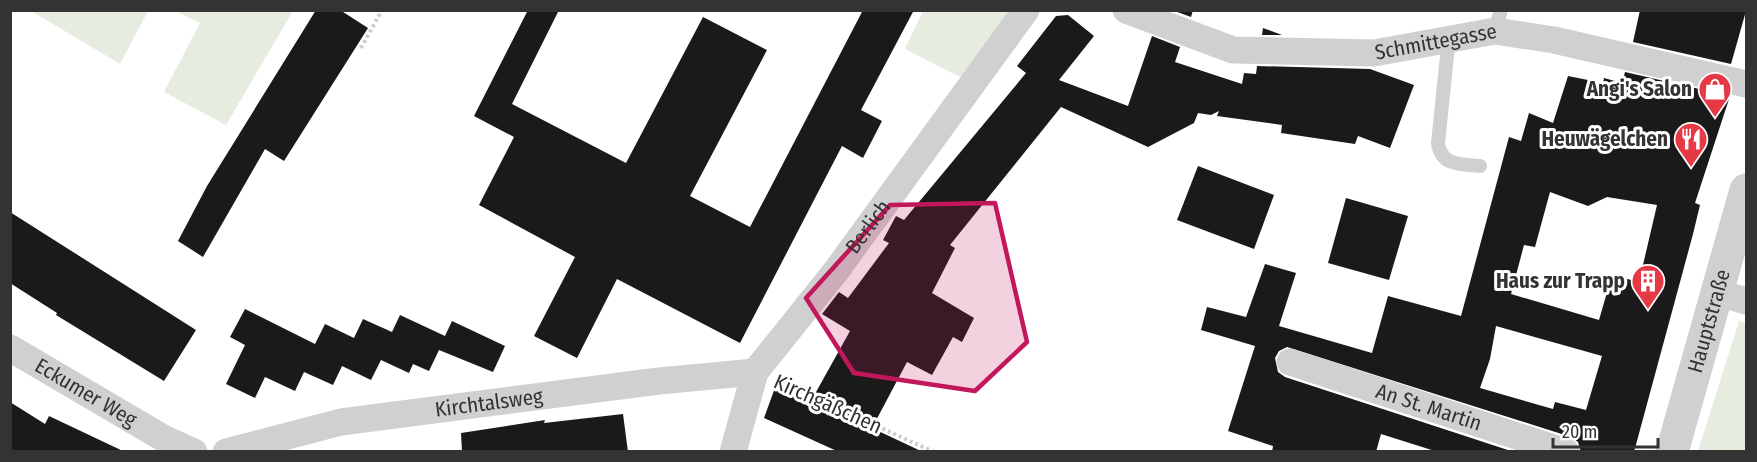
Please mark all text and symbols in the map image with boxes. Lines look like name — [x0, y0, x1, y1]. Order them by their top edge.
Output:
street label: Schmittegasse — [1373, 18, 1499, 66]
shop icon: Angi's Salon — [1697, 71, 1733, 118]
place label: Angi's Salon — [1586, 76, 1692, 102]
restaurant icon: Heuwägelchen — [1673, 121, 1709, 168]
place label: Heuwägelchen — [1541, 126, 1668, 152]
street label: Berlich — [840, 195, 896, 259]
building icon: Haus zur Trapp — [1630, 263, 1666, 310]
street label: Hauptstraße — [1682, 266, 1736, 376]
place label: Haus zur Trapp — [1496, 268, 1625, 294]
street label: Eckumer Weg — [30, 353, 142, 433]
street label: Kirchgäßchen — [770, 369, 886, 439]
street label: An St. Martin — [1373, 378, 1485, 437]
street label: Kirchtalsweg — [433, 383, 544, 423]
scale bar — [1553, 411, 1658, 449]
text: 20 m — [1562, 421, 1597, 443]

